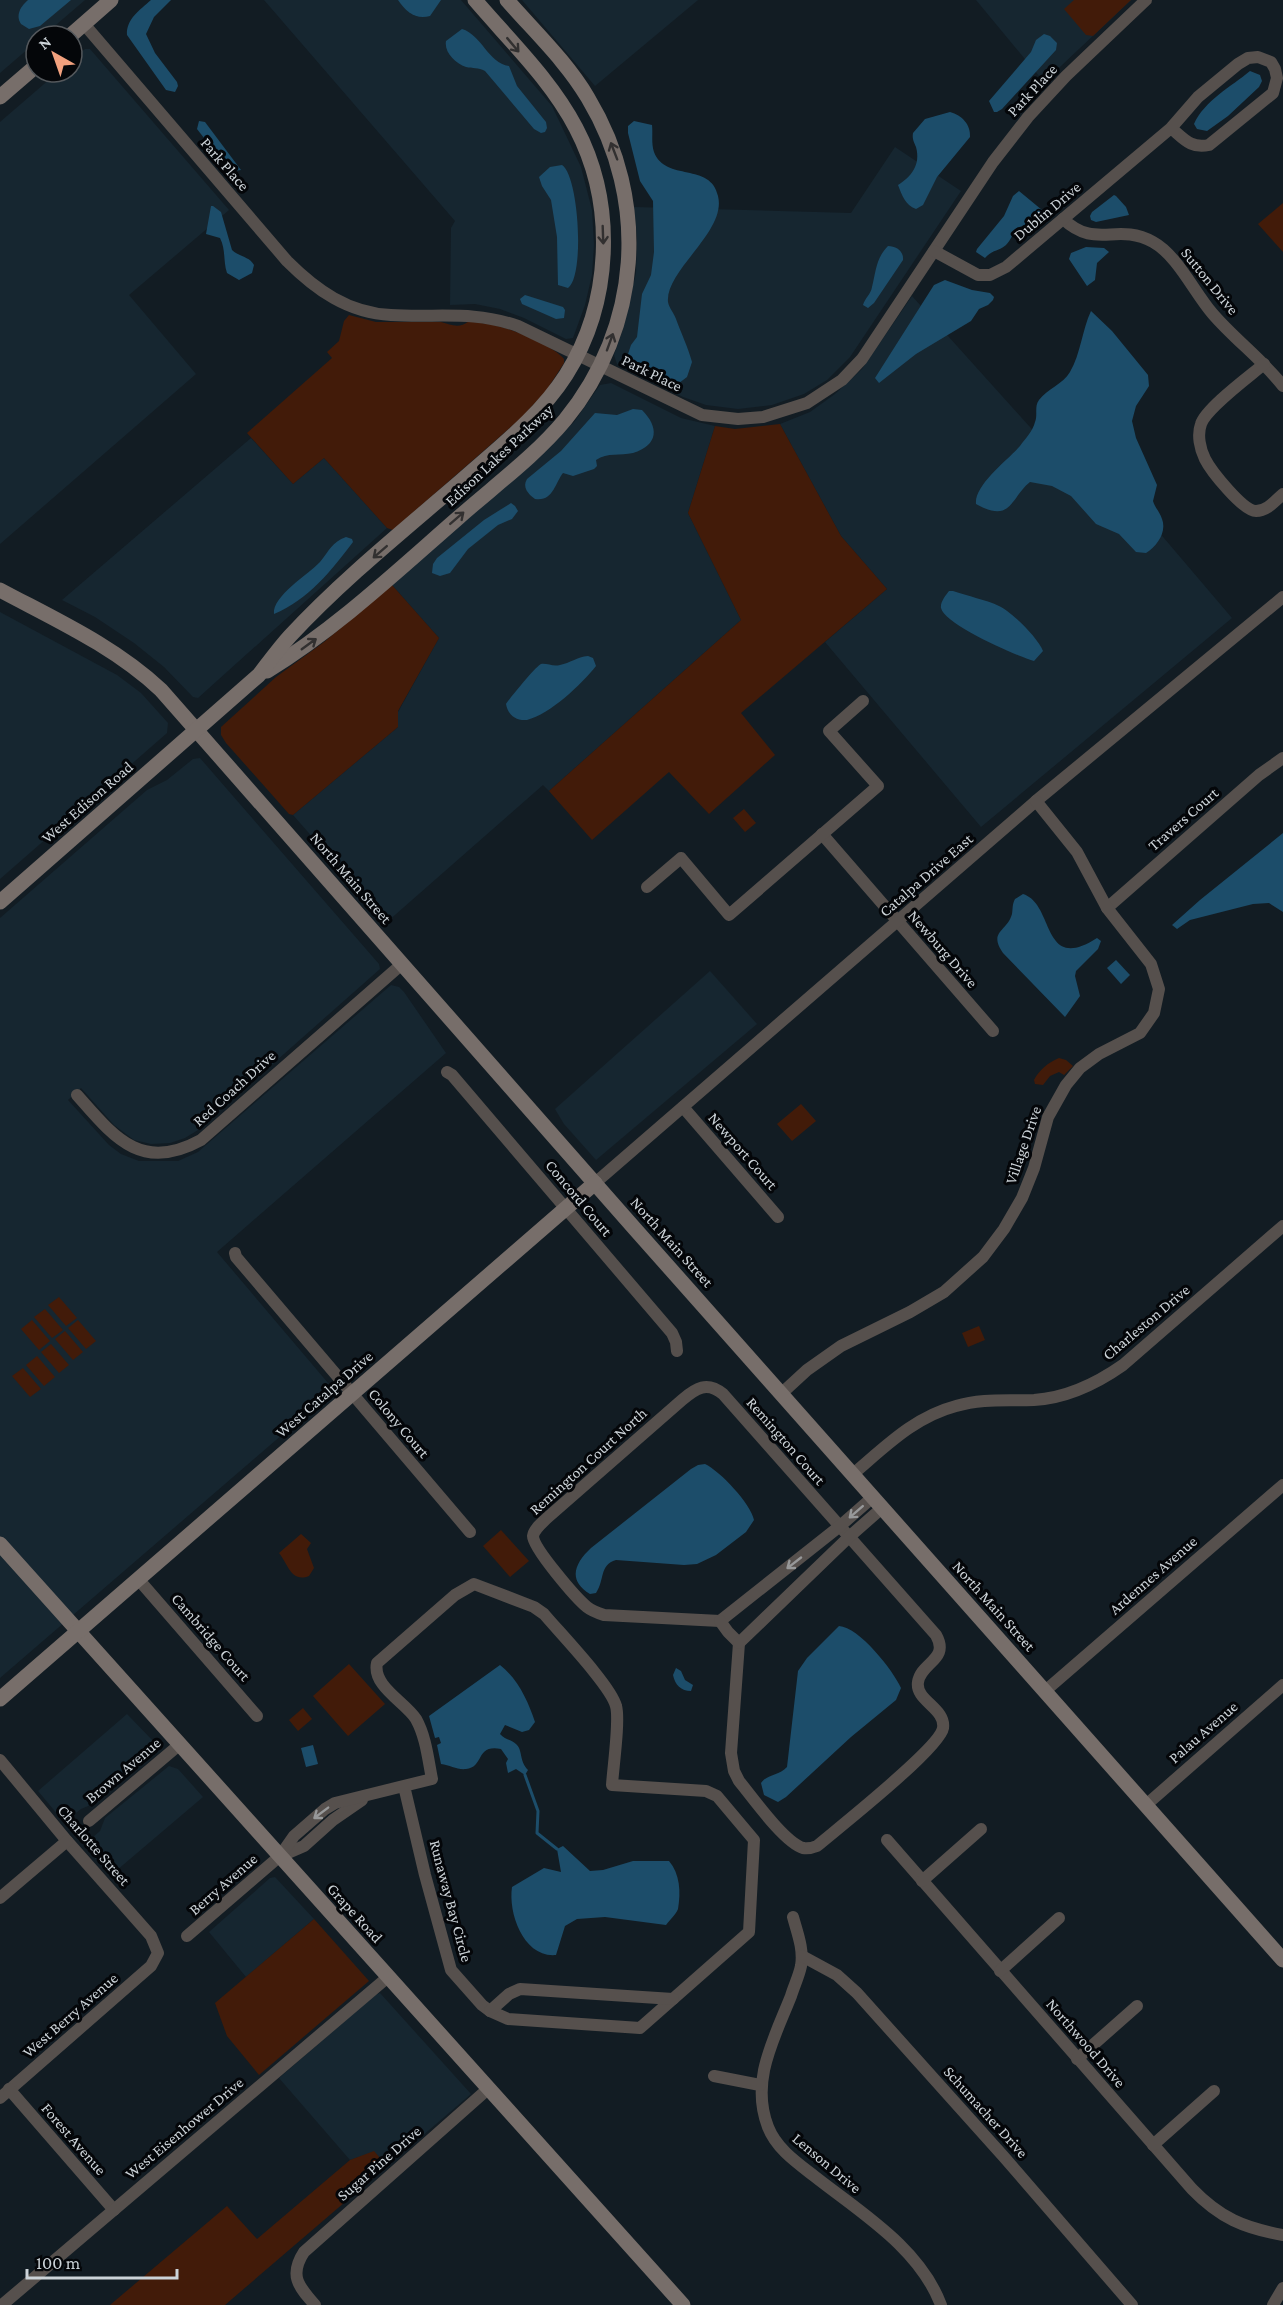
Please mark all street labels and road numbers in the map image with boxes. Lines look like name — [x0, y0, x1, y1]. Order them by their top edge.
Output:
street label: Park Place — [1004, 61, 1060, 119]
street label: Park Place — [197, 134, 253, 194]
street label: Dublin Drive — [1010, 178, 1084, 244]
street label: Sutton Drive — [1178, 244, 1242, 318]
street label: Park Place — [619, 351, 685, 395]
street label: Edison Lakes Parkway — [442, 400, 557, 510]
street label: West Edison Road — [38, 757, 136, 846]
street label: Travers Court — [1144, 783, 1222, 854]
street label: North Main Street — [307, 829, 396, 927]
street label: Catalpa Drive East — [876, 829, 977, 921]
street label: Newburg Drive — [904, 907, 981, 992]
street label: Red Coach Drive — [189, 1047, 279, 1129]
street label: Village Drive — [1002, 1104, 1045, 1187]
street label: Newport Court — [704, 1109, 781, 1194]
street label: Concord Court — [542, 1157, 616, 1240]
street label: North Main Street — [627, 1194, 717, 1291]
street label: Charleston Drive — [1099, 1281, 1193, 1363]
street label: West Catalpa Drive — [272, 1347, 377, 1441]
street label: Colony Court — [364, 1385, 433, 1462]
street label: Remington Court — [743, 1394, 829, 1489]
street label: Remington Court North — [526, 1404, 651, 1519]
street label: Ardennes Avenue — [1106, 1532, 1200, 1618]
street label: North Main Street — [949, 1558, 1039, 1655]
street label: Cambridge Court — [168, 1590, 254, 1685]
street label: Palau Avenue — [1165, 1698, 1241, 1766]
street label: Brown Avenue — [82, 1734, 164, 1806]
street label: Charlotte Street — [54, 1801, 134, 1889]
street label: Runaway Bay Circle — [426, 1838, 475, 1964]
street label: Berry Avenue — [185, 1850, 261, 1919]
street label: Grape Road — [323, 1880, 386, 1947]
street label: West Berry Avenue — [19, 1969, 122, 2062]
street label: Northwood Drive — [1043, 1995, 1129, 2091]
street label: Schumacher Drive — [941, 2063, 1031, 2161]
street label: West Eisenhower Drive — [121, 2074, 247, 2182]
street label: Forest Avenue — [38, 2100, 110, 2178]
street label: Sugar Pine Drive — [334, 2122, 425, 2205]
street label: Lenson Drive — [789, 2129, 865, 2197]

